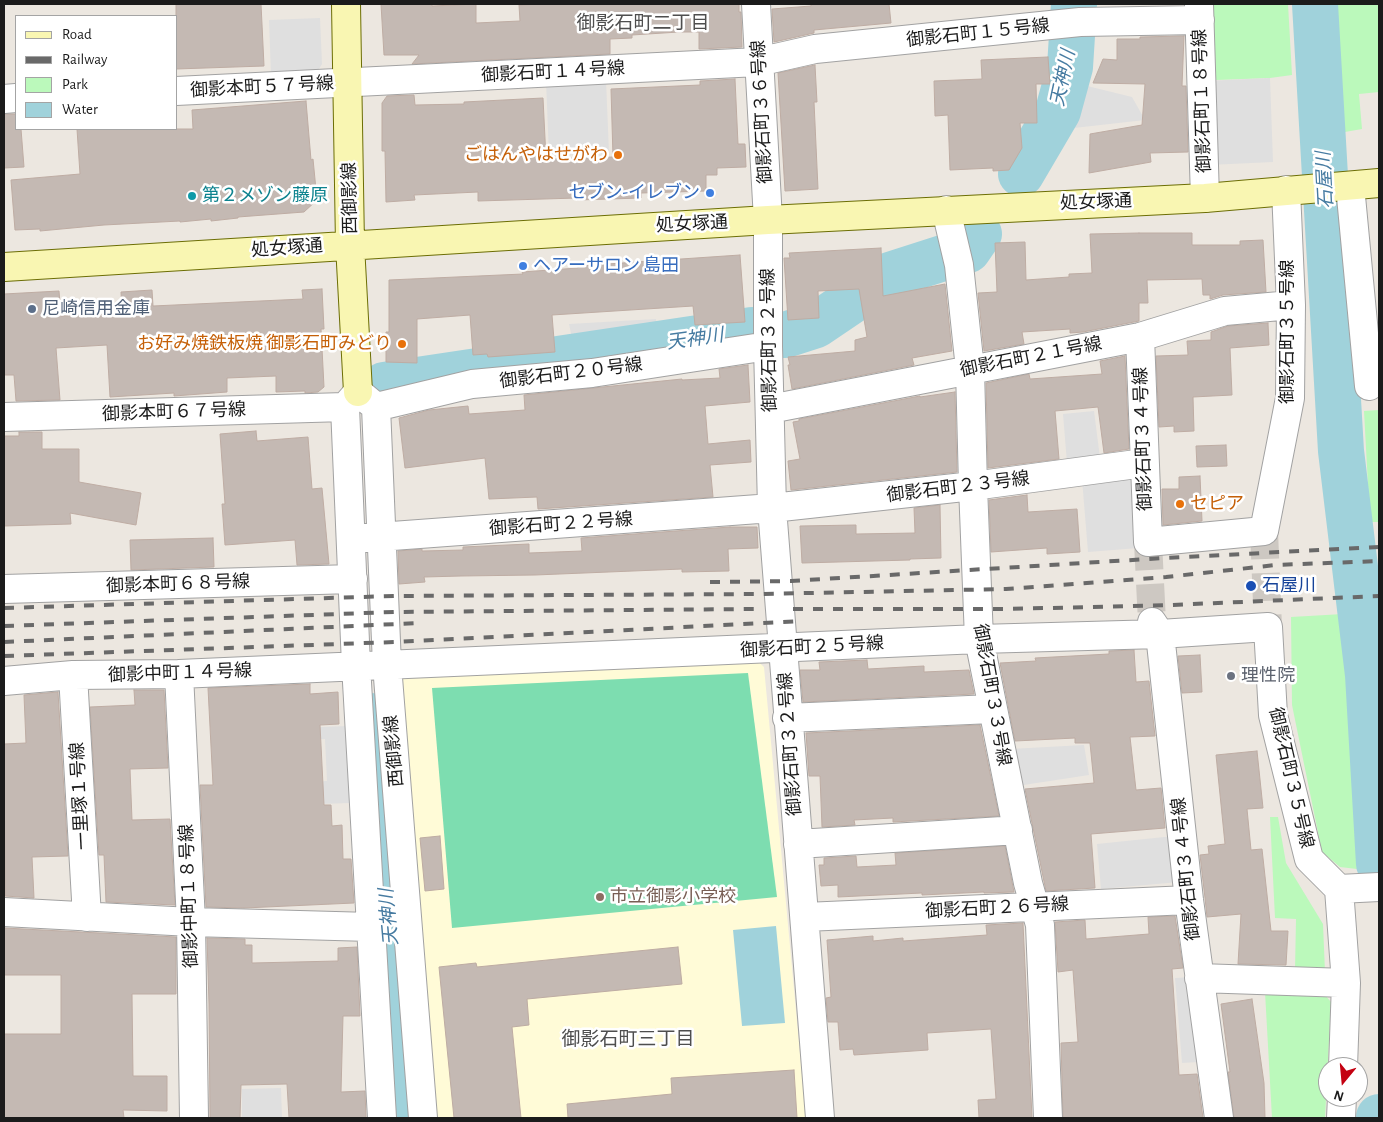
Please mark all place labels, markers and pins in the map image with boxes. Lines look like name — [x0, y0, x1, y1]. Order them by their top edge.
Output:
place label: ごはんやはせがわ — [464, 144, 608, 166]
marker: ごはんやはせがわ — [612, 149, 624, 161]
place label: セブン-イレブン — [568, 182, 700, 204]
place label: 第２メゾン藤原 — [202, 185, 328, 207]
marker: セブン-イレブン — [704, 187, 716, 199]
marker: 第２メゾン藤原 — [186, 190, 198, 202]
place label: ヘアーサロン 島田 — [533, 255, 679, 277]
marker: ヘアーサロン 島田 — [517, 260, 529, 272]
place label: 尼崎信用金庫 — [42, 298, 150, 320]
marker: 尼崎信用金庫 — [26, 303, 38, 315]
place label: お好み焼鉄板焼 御影石町みどり — [137, 333, 392, 355]
marker: お好み焼鉄板焼 御影石町みどり — [396, 338, 408, 350]
place label: セピア — [1190, 493, 1244, 515]
marker: セピア — [1174, 498, 1186, 510]
place label: 石屋川 — [1262, 575, 1316, 597]
marker: 石屋川 — [1244, 579, 1258, 593]
place label: 理性院 — [1241, 665, 1295, 687]
marker: 理性院 — [1225, 670, 1237, 682]
place label: 市立御影小学校 — [610, 886, 736, 908]
marker: 市立御影小学校 — [594, 891, 606, 903]

